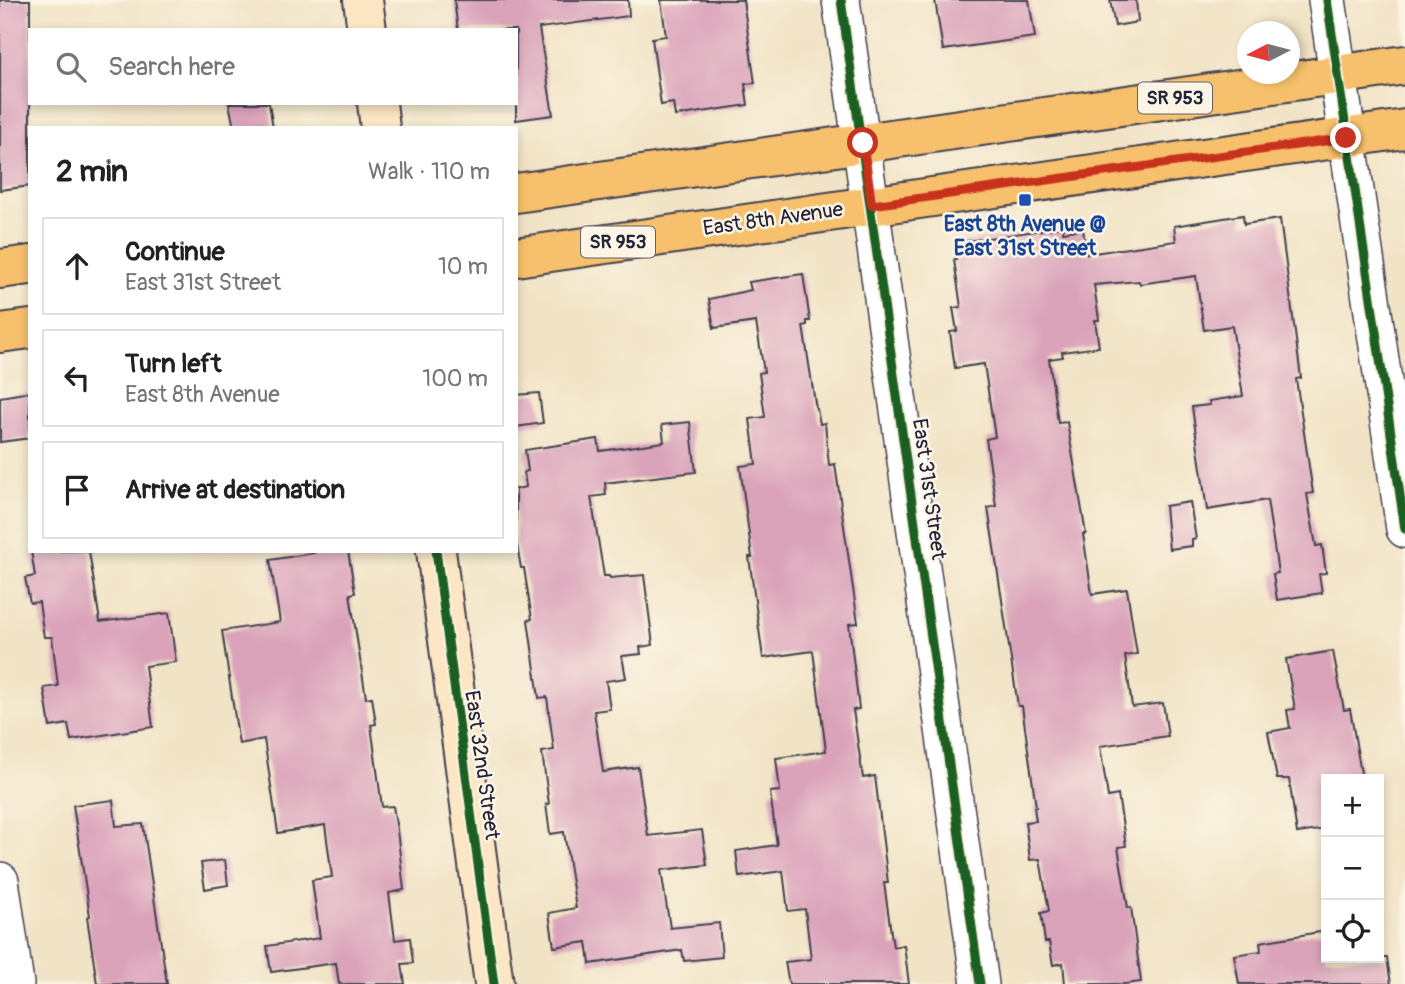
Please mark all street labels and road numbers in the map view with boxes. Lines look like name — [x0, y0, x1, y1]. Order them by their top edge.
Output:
road number: SR 953 — [1138, 82, 1212, 114]
street label: East 8th Avenue — [701, 196, 845, 242]
road number: SR 953 — [581, 226, 655, 258]
street label: East 31st Street — [906, 417, 952, 562]
street label: East 32nd Street — [458, 689, 506, 842]

